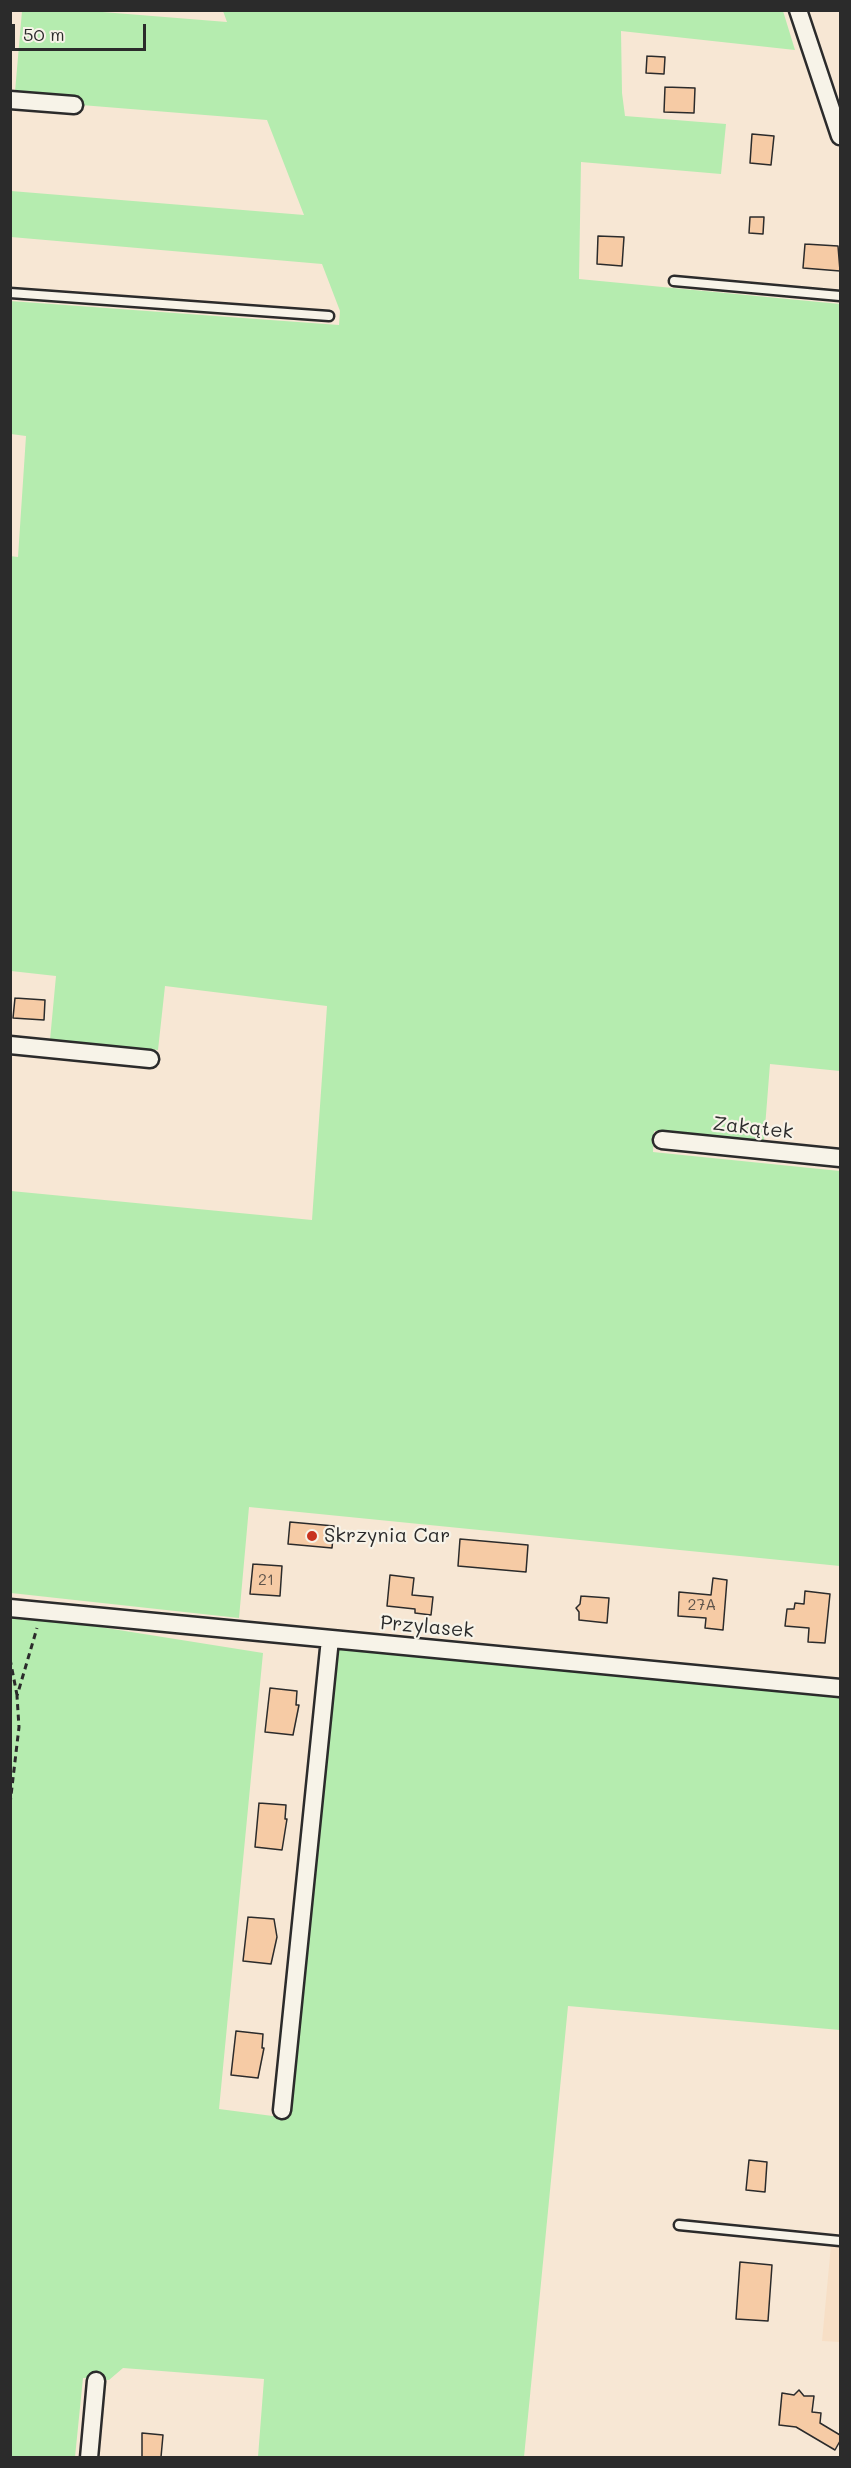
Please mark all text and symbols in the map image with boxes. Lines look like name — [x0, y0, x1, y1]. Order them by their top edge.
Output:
scale bar — [15, 12, 148, 50]
text: 50 m — [23, 22, 65, 46]
street label: Zakątek — [712, 1112, 794, 1144]
place label: Skrzynia Car — [324, 1524, 450, 1548]
marker: Skrzynia Car — [305, 1529, 319, 1543]
house number: 21 — [258, 1570, 274, 1590]
house number: 27A — [688, 1595, 716, 1615]
street label: Przylasek — [379, 1611, 475, 1643]

